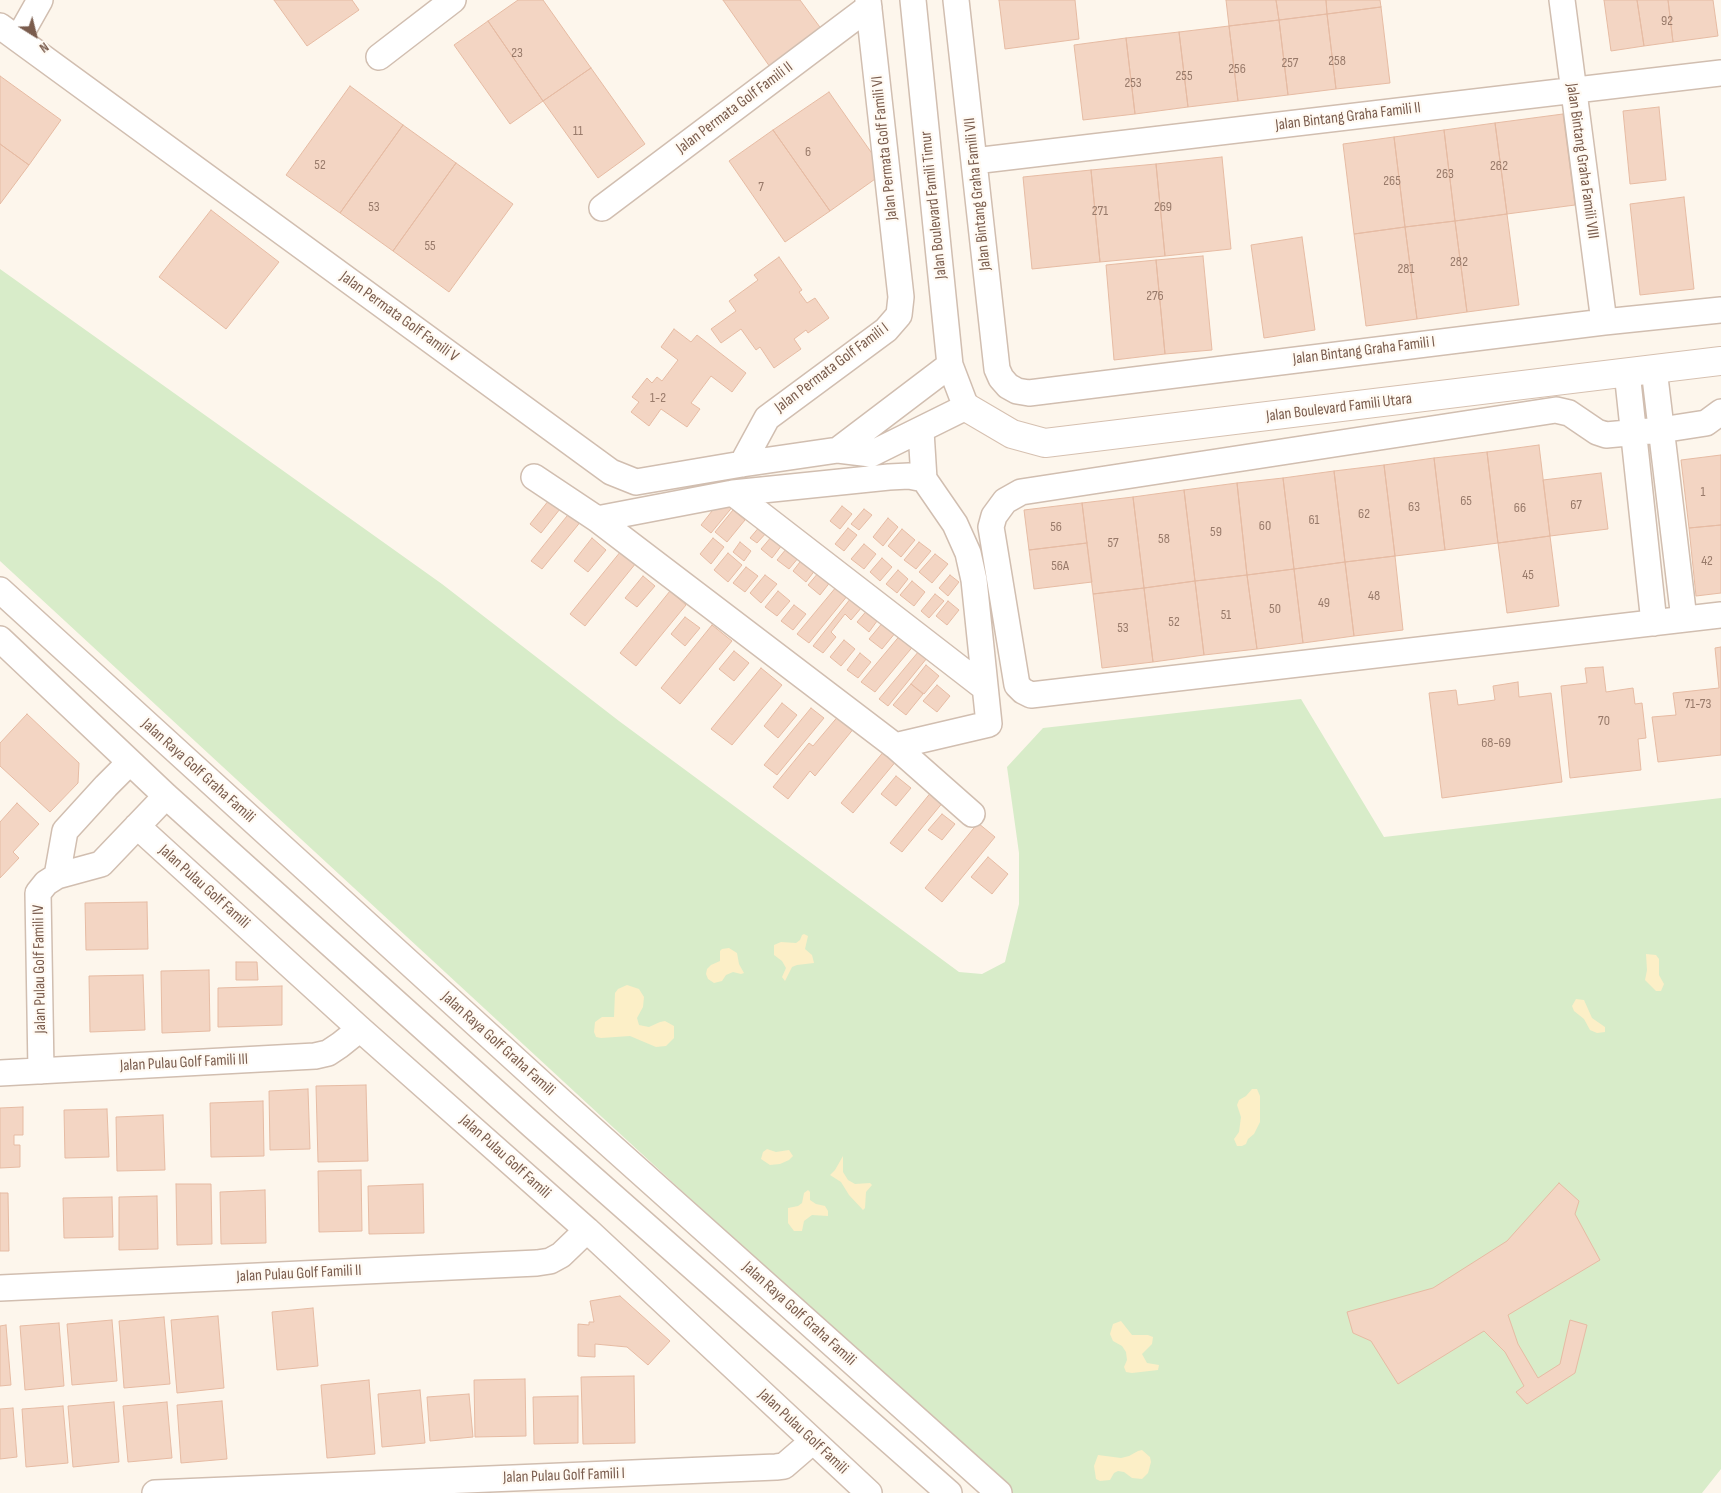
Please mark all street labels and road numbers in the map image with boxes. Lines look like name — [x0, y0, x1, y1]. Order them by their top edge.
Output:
street label: Jalan Permata Golf Famili II — [673, 58, 797, 158]
street label: Jalan Permata Golf Famili VI — [868, 75, 902, 221]
street label: Jalan Bintang Graha Famili VIII — [1562, 82, 1602, 240]
street label: Jalan Bintang Graha Famili II — [1274, 99, 1422, 135]
street label: Jalan Bintang Graha Famili VII — [960, 117, 996, 271]
street label: Jalan Boulevard Famili Timur — [917, 130, 951, 280]
street label: Jalan Permata Golf Famili V — [336, 268, 462, 366]
street label: Jalan Permata Golf Famili I — [771, 319, 893, 417]
street label: Jalan Bintang Graha Famili I — [1292, 333, 1436, 369]
street label: Jalan Boulevard Famili Utara — [1265, 390, 1413, 426]
street label: Jalan Raya Golf Graha Famili — [137, 715, 259, 827]
street label: Jalan Pulau Golf Famili — [154, 841, 254, 933]
street label: Jalan Pulau Golf Famili IV — [29, 904, 51, 1034]
street label: Jalan Raya Golf Graha Famili — [437, 988, 559, 1100]
street label: Jalan Pulau Golf Famili III — [119, 1050, 249, 1076]
street label: Jalan Pulau Golf Famili — [455, 1111, 555, 1203]
street label: Jalan Raya Golf Graha Famili — [738, 1258, 860, 1370]
street label: Jalan Pulau Golf Famili II — [236, 1261, 362, 1287]
street label: Jalan Pulau Golf Famili — [754, 1385, 852, 1479]
street label: Jalan Pulau Golf Famili I — [503, 1464, 625, 1488]

